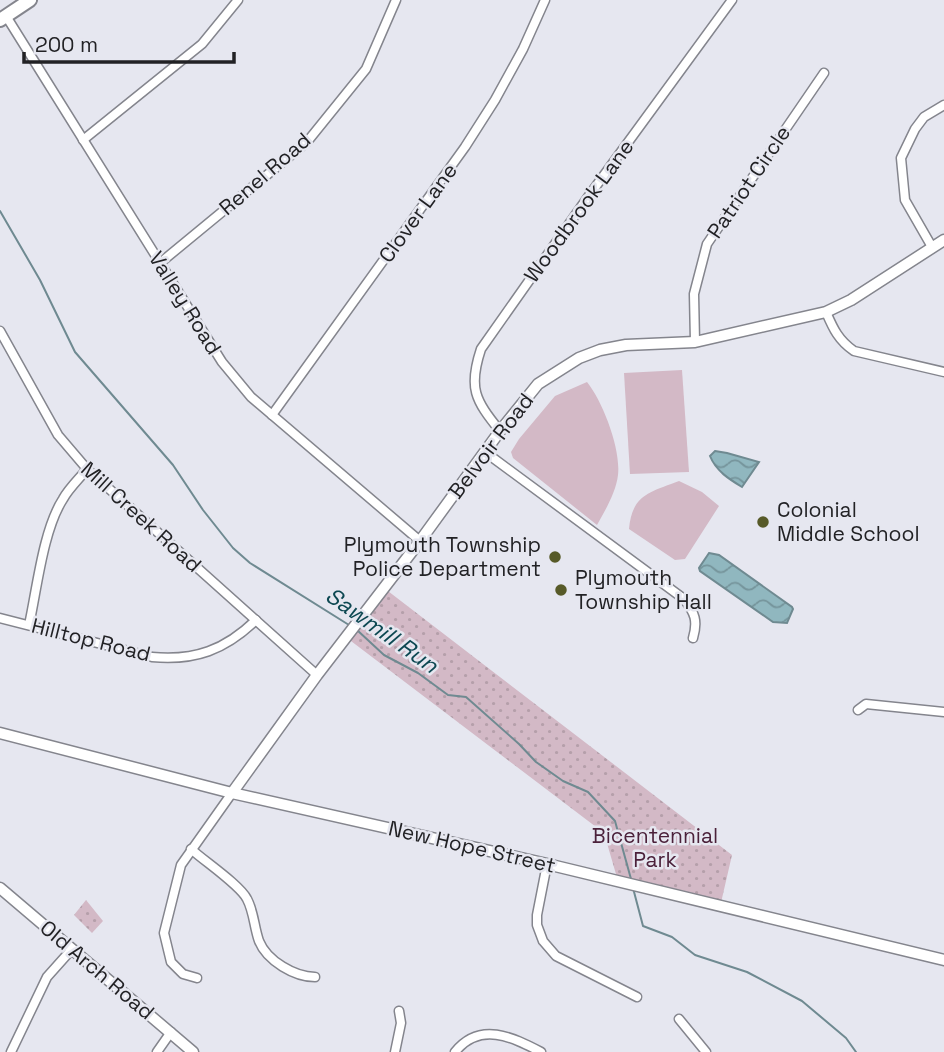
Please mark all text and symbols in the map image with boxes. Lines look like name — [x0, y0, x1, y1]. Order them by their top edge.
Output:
scale bar — [24, 21, 234, 65]
text: 200 m — [35, 31, 98, 58]
street label: Patriot Circle — [701, 120, 796, 243]
street label: Renel Road — [213, 126, 316, 221]
street label: Woodbrook Lane — [518, 134, 640, 287]
street label: Clover Lane — [372, 158, 463, 268]
street label: Valley Road — [143, 246, 228, 359]
street label: Belvoir Road — [442, 388, 539, 504]
street label: Mill Creek Road — [75, 455, 207, 578]
place label: Colonial Middle School — [777, 496, 920, 547]
marker: Colonial Middle School — [755, 514, 771, 530]
place label: Plymouth Township Police Department — [344, 531, 541, 582]
marker: Plymouth Township Police Department — [547, 549, 563, 565]
place label: Plymouth Township Hall — [575, 564, 712, 615]
water label: Sawmill Run — [320, 580, 445, 680]
marker: Plymouth Township Hall — [553, 582, 569, 598]
street label: Hilltop Road — [29, 612, 154, 667]
street label: New Hope Street — [386, 814, 558, 879]
park label: Bicentennial Park — [592, 822, 718, 873]
street label: Old Arch Road — [35, 914, 160, 1025]

